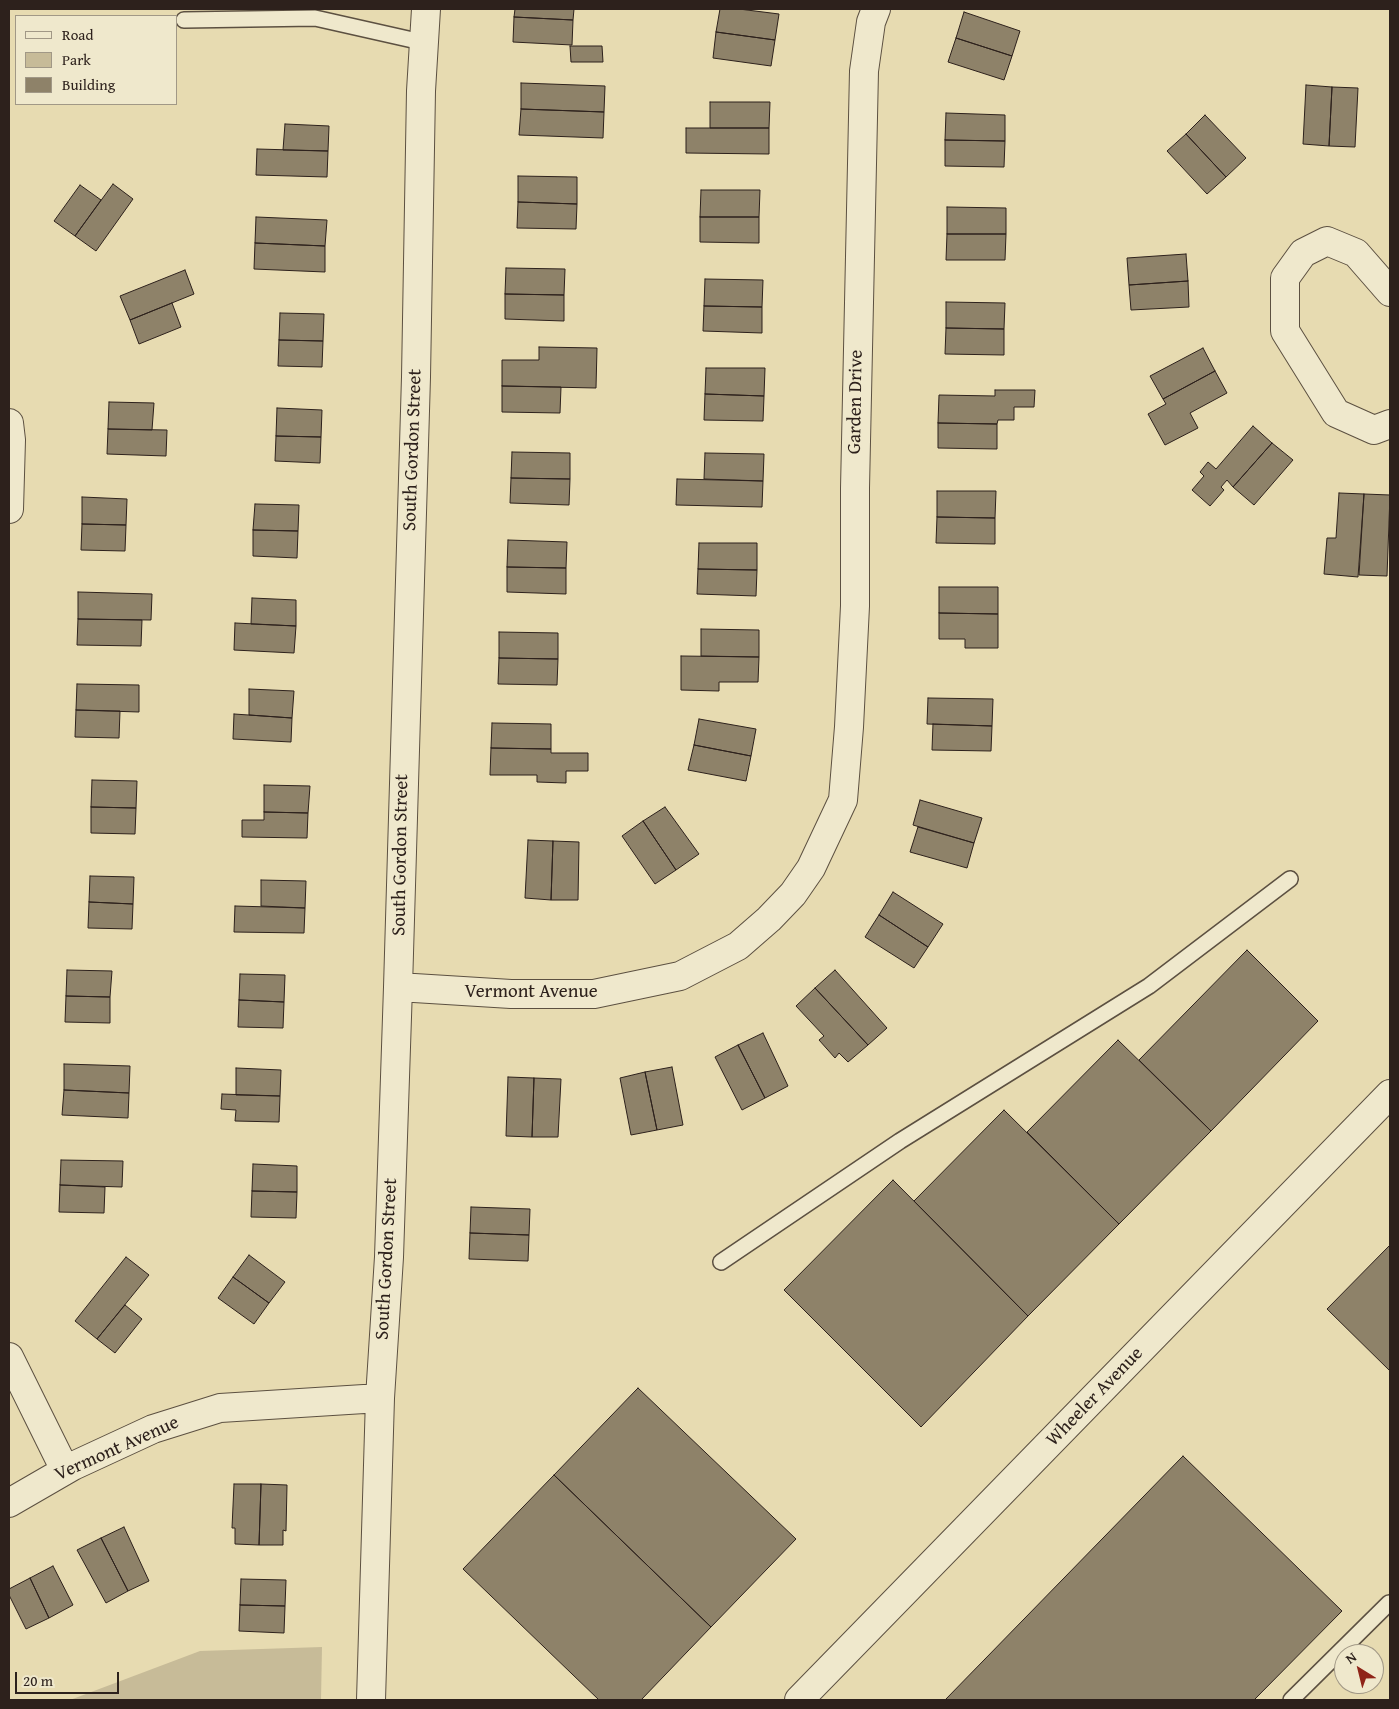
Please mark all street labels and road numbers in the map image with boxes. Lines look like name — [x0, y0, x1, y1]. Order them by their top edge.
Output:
street label: Garden Drive — [844, 350, 868, 454]
street label: South Gordon Street — [399, 369, 427, 531]
street label: South Gordon Street — [388, 774, 414, 936]
street label: Vermont Avenue — [464, 981, 598, 1003]
street label: South Gordon Street — [371, 1177, 403, 1341]
street label: Wheeler Avenue — [1042, 1343, 1148, 1451]
street label: Vermont Avenue — [52, 1411, 182, 1487]

